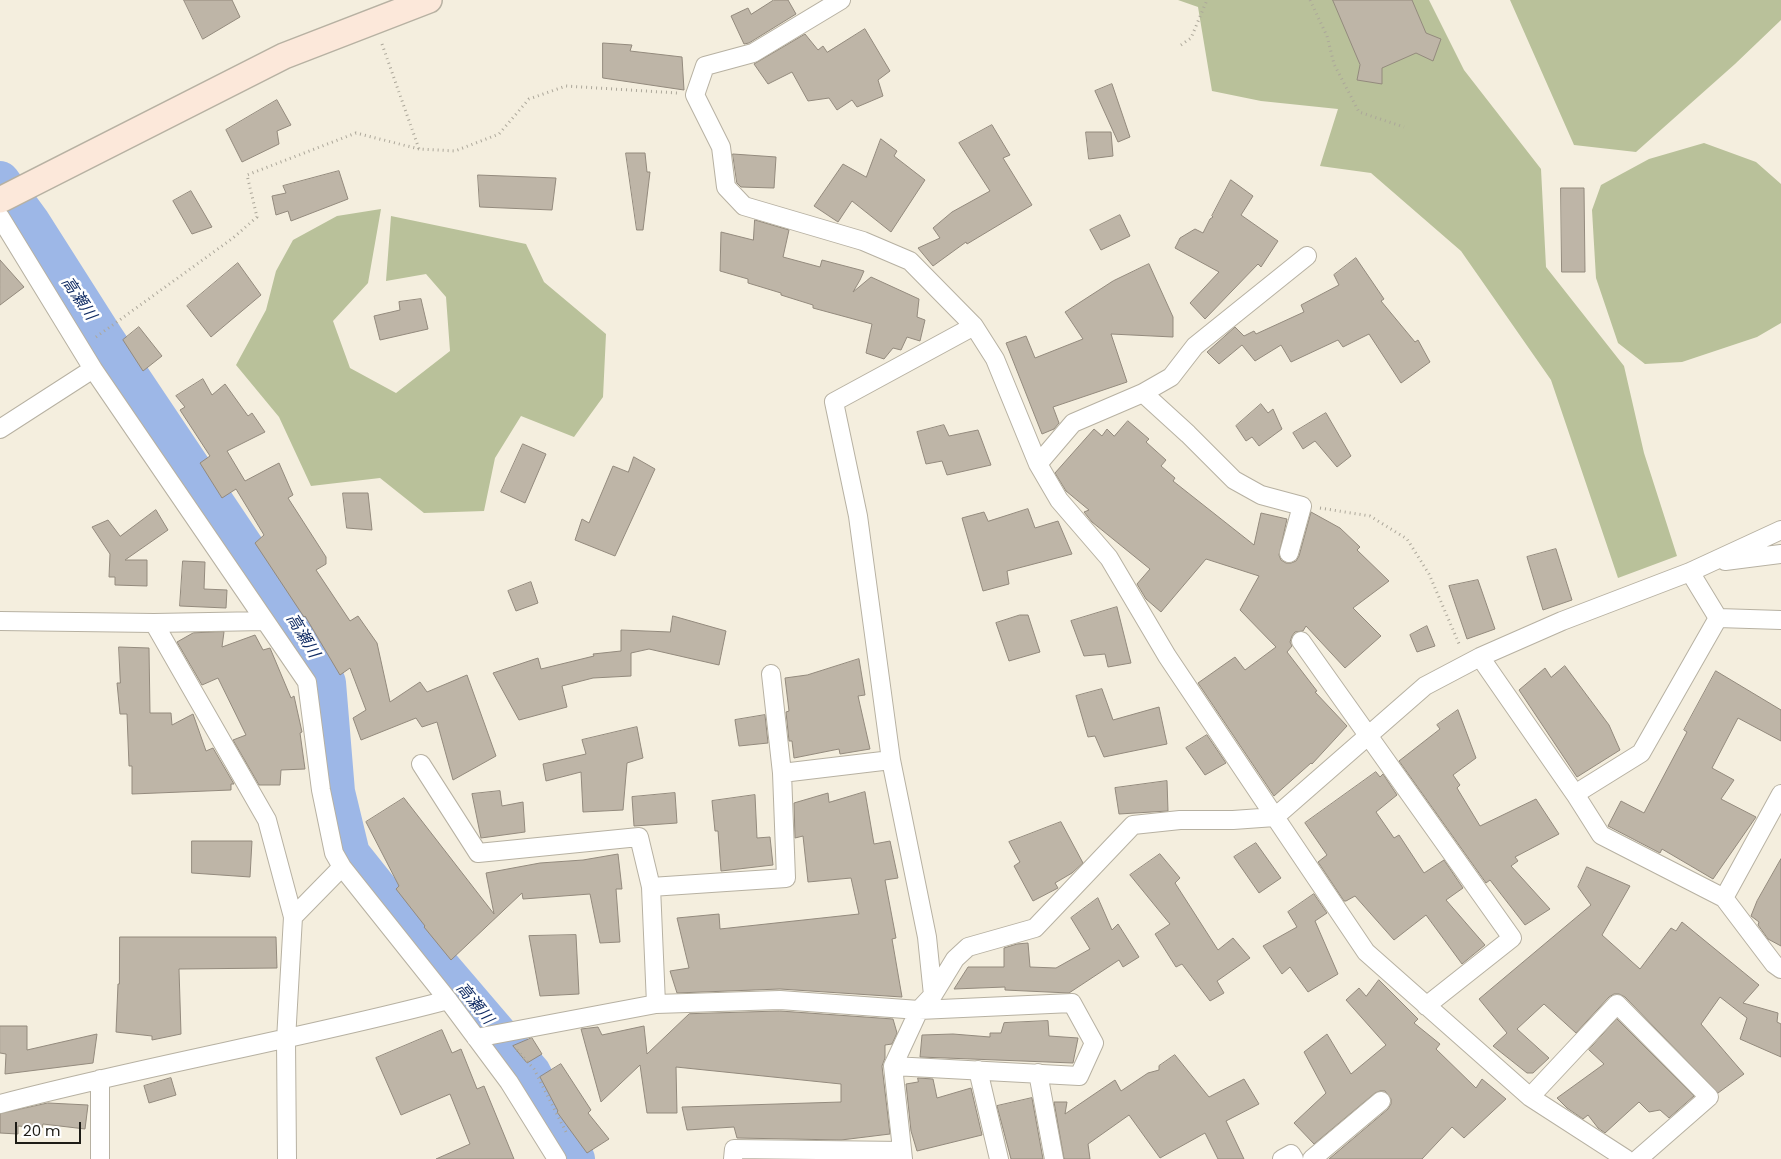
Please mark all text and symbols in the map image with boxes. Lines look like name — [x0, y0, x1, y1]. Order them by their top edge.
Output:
water label: 高瀬川 — [57, 274, 99, 324]
water label: 高瀬川 — [281, 610, 323, 662]
water label: 高瀬川 — [451, 979, 497, 1029]
scale bar — [18, 1112, 84, 1144]
text: 20 m — [23, 1120, 61, 1141]

